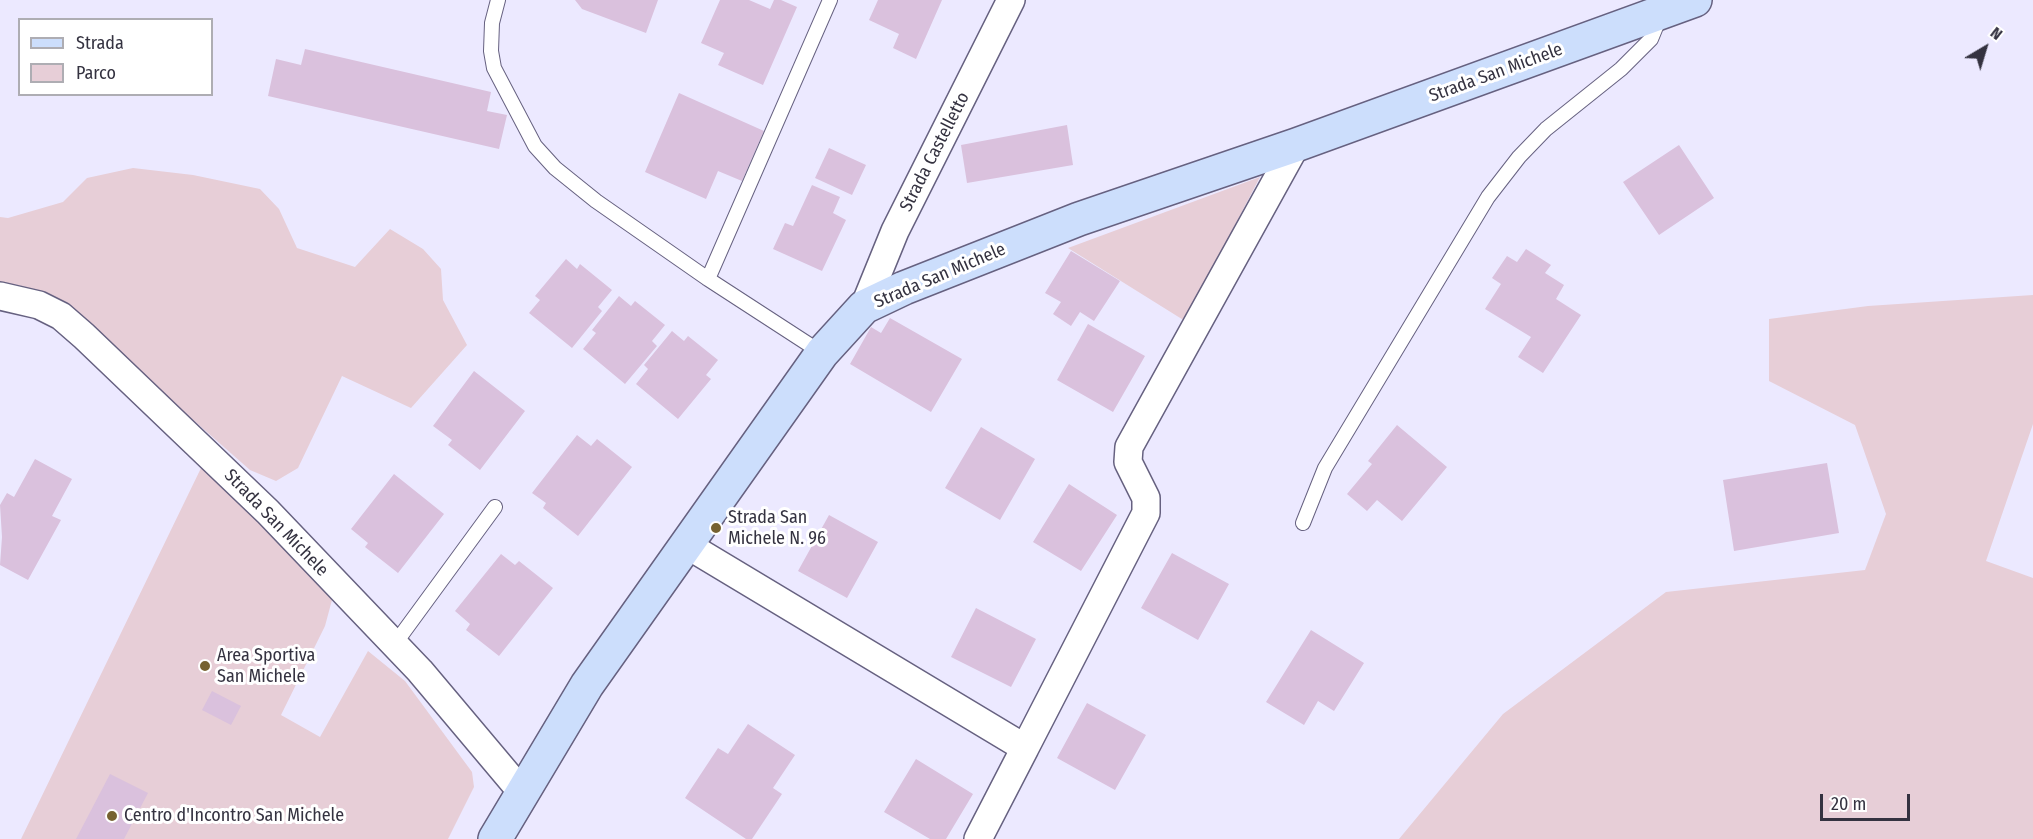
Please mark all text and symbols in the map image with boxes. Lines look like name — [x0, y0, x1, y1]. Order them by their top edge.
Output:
legend — [18, 18, 213, 96]
north arrow — [1955, 18, 2015, 78]
text: N — [1987, 23, 2006, 44]
text: Strada — [76, 32, 124, 54]
street label: Strada San Michele — [1426, 39, 1566, 107]
text: Parco — [76, 62, 116, 84]
street label: Strada Castelletto — [896, 89, 974, 215]
street label: Strada San Michele — [871, 239, 1009, 313]
street label: Strada San Michele — [219, 465, 333, 581]
place label: Strada San Michele N. 96 — [728, 507, 826, 550]
marker: Strada San Michele N. 96 — [709, 521, 723, 535]
place label: Area Sportiva San Michele — [217, 645, 315, 688]
marker: Area Sportiva San Michele — [198, 659, 212, 673]
scale bar — [1823, 782, 1913, 820]
text: 20 m — [1831, 793, 1866, 815]
place label: Centro d'Incontro San Michele — [124, 805, 344, 827]
marker: Centro d'Incontro San Michele — [105, 809, 119, 823]

